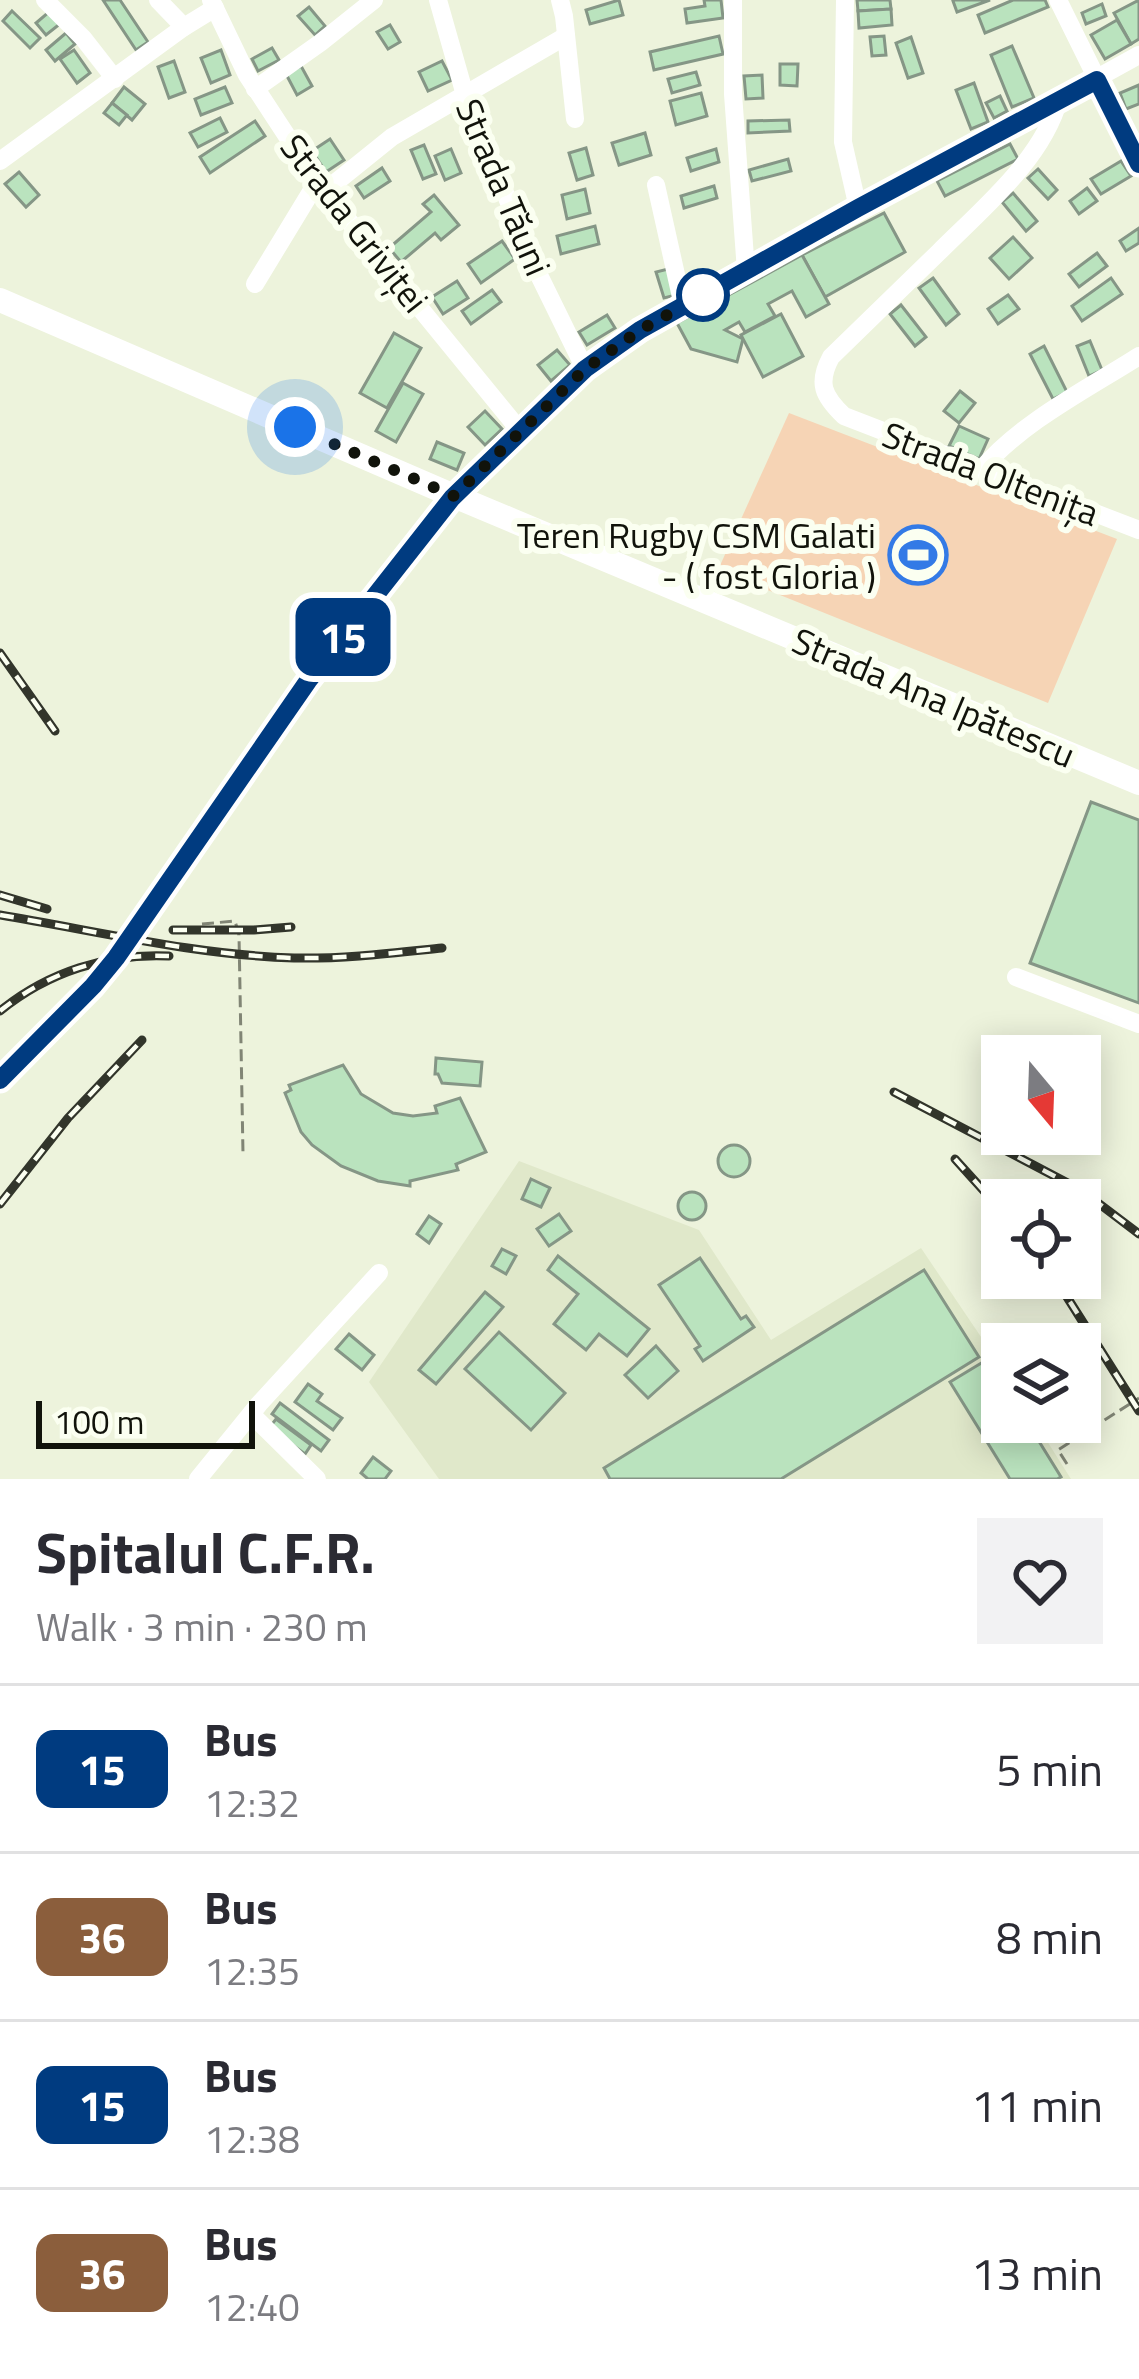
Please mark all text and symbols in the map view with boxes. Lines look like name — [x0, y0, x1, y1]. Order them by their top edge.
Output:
street label: Strada Tăuni — [442, 90, 566, 284]
street label: Strada Griviței — [268, 122, 442, 324]
unlabelled marker — [678, 270, 728, 320]
your location — [265, 397, 325, 457]
street label: Strada Oltenița — [875, 406, 1107, 540]
place label: Teren Rugby CSM Galati - ( fost Gloria ) — [517, 507, 876, 603]
sports icon: Teren Rugby CSM Galati - ( fost Gloria ) — [887, 524, 949, 586]
line badge: 15 — [289, 598, 397, 676]
text: 15 — [319, 605, 367, 669]
street label: Strada Ana Ipătescu — [784, 613, 1084, 781]
north arrow — [981, 1035, 1101, 1155]
map controls — [981, 1035, 1101, 1443]
button: locate — [981, 1179, 1101, 1299]
button: layers — [981, 1323, 1101, 1443]
scale bar — [36, 1395, 255, 1448]
text: 100 m — [54, 1397, 144, 1447]
text: Spitalul C.F.R. — [36, 1508, 375, 1595]
button: heart — [977, 1518, 1103, 1644]
text: Walk · 3 min · 230 m — [36, 1597, 368, 1656]
text: Bus — [204, 1705, 278, 1773]
text: 5 min — [996, 1735, 1103, 1803]
text: 15 — [78, 1737, 126, 1801]
text: 12:32 — [204, 1773, 300, 1832]
text: Bus — [204, 1873, 278, 1941]
text: 8 min — [996, 1903, 1103, 1971]
text: 36 — [78, 1905, 126, 1969]
text: 12:35 — [204, 1941, 300, 2000]
text: Bus — [204, 2041, 278, 2109]
text: 11 min — [971, 2071, 1103, 2139]
text: 15 — [78, 2073, 126, 2137]
text: 12:38 — [204, 2109, 300, 2168]
text: Bus — [204, 2209, 278, 2277]
text: 13 min — [971, 2239, 1103, 2307]
text: 36 — [78, 2241, 126, 2305]
text: 12:40 — [204, 2277, 300, 2336]

